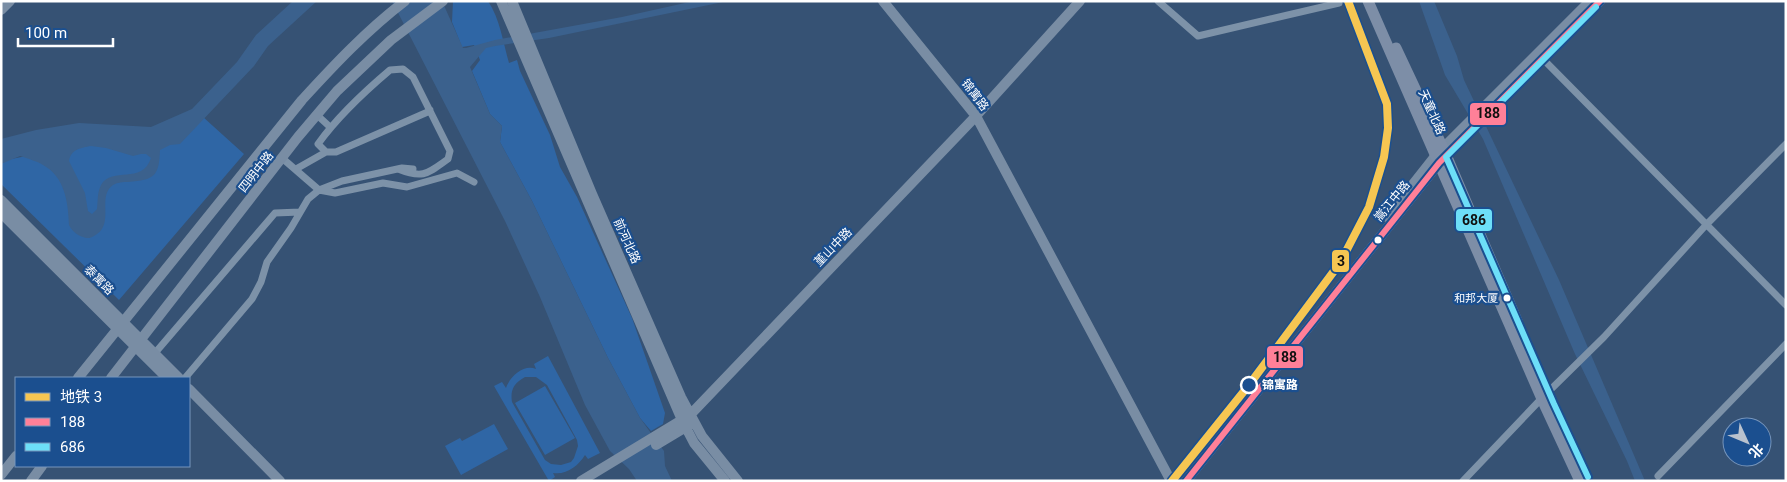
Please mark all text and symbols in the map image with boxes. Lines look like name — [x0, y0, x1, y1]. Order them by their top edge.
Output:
scale bar — [18, 15, 112, 47]
text: 100 m — [25, 24, 67, 42]
street label: 锦寓路 — [959, 76, 991, 114]
street label: 天童北路 — [1416, 87, 1448, 137]
line badge: 188 — [1469, 102, 1507, 126]
text: 188 — [1476, 105, 1500, 121]
street label: 四明中路 — [236, 149, 276, 195]
street label: 嵩江中路 — [1371, 178, 1413, 224]
line badge: 686 — [1455, 208, 1493, 232]
text: 686 — [1462, 212, 1486, 228]
street label: 前河北路 — [611, 216, 643, 266]
street label: 堇山中路 — [811, 225, 855, 269]
unlabelled marker — [1373, 235, 1383, 245]
line badge: 3 — [1331, 249, 1350, 273]
text: 3 — [1337, 253, 1345, 269]
street label: 泰寓路 — [81, 262, 117, 298]
place label: 和邦大厦 — [1454, 292, 1498, 305]
marker: 和邦大厦 — [1502, 293, 1512, 303]
line badge: 188 — [1266, 345, 1304, 369]
text: 188 — [1273, 349, 1297, 365]
marker: 锦寓路 — [1240, 376, 1258, 394]
legend — [15, 377, 190, 467]
place label: 锦寓路 — [1262, 378, 1298, 392]
text: 地铁 3 — [60, 388, 102, 406]
text: 188 — [60, 413, 85, 431]
north arrow — [1722, 417, 1772, 467]
text: 686 — [60, 438, 85, 456]
text: 北 — [1746, 440, 1767, 462]

